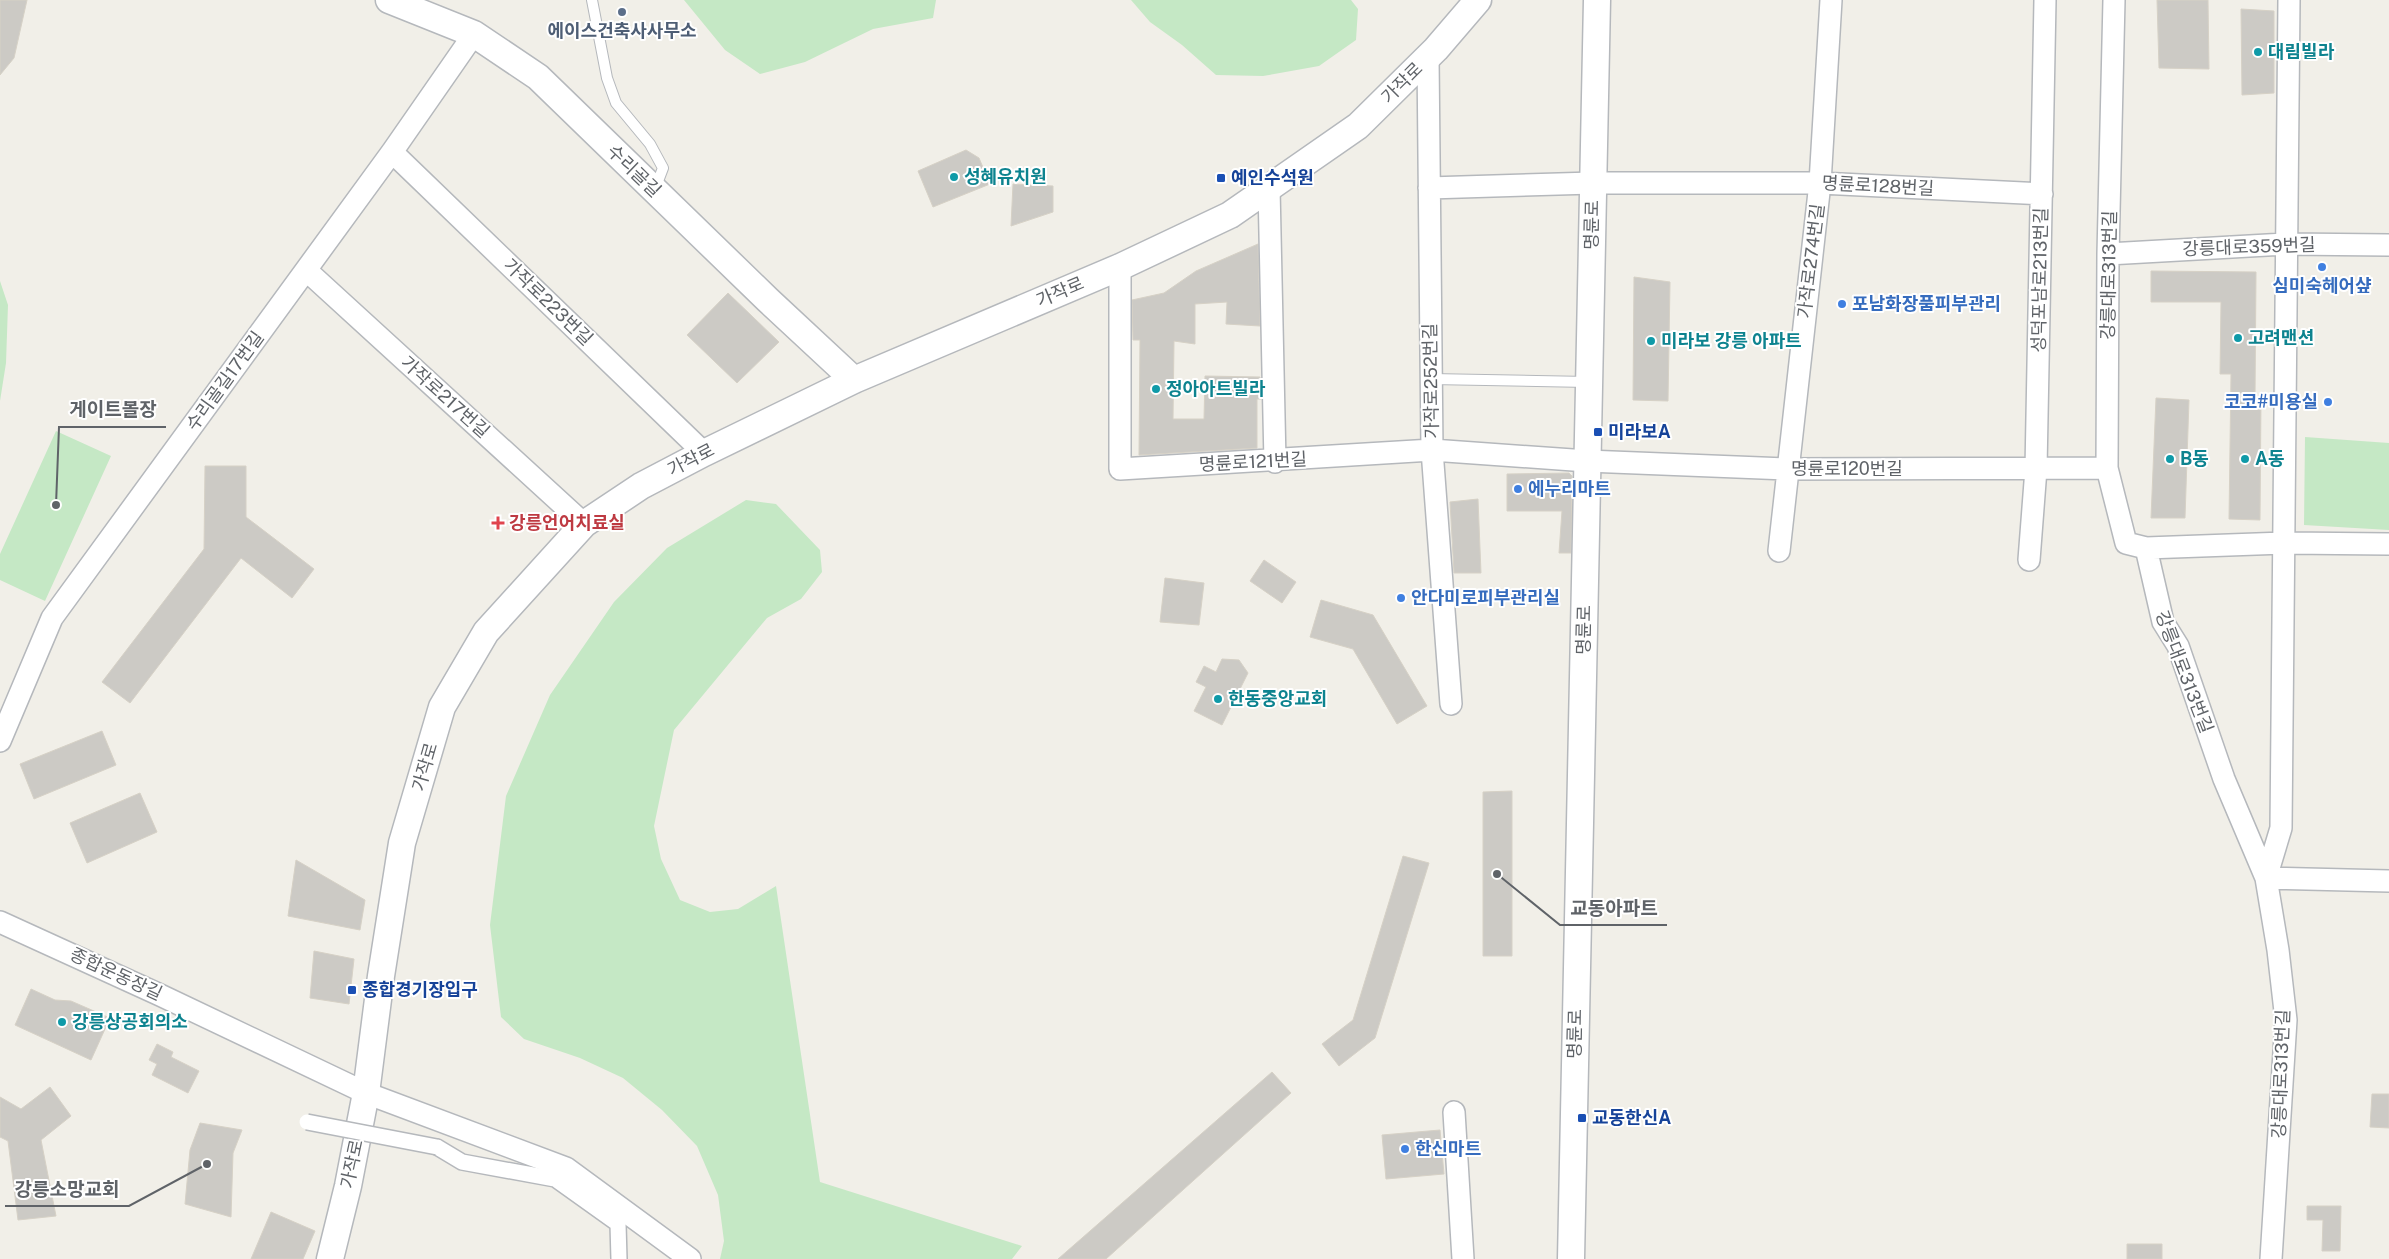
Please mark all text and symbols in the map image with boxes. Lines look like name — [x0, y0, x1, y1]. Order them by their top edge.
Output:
marker: 에이스건축사사무소 — [616, 6, 628, 18]
place label: 에이스건축사사무소 — [547, 20, 697, 41]
place label: 대림빌라 — [2268, 41, 2335, 62]
marker: 대림빌라 — [2252, 46, 2264, 58]
street label: 가작로 — [1377, 58, 1427, 108]
street label: 수리골길 — [603, 140, 665, 201]
place label: 성혜유치원 — [964, 166, 1047, 187]
place label: 예인수석원 — [1231, 167, 1314, 188]
marker: 성혜유치원 — [948, 171, 960, 183]
marker: 예인수석원 — [1215, 172, 1227, 184]
street label: 명륜로128번길 — [1821, 172, 1935, 199]
street label: 명륜로 — [1581, 200, 1602, 250]
street label: 가작로274번길 — [1793, 202, 1828, 319]
street label: 성덕포남로213번길 — [2028, 207, 2051, 353]
street label: 강릉대로313번길 — [2097, 210, 2120, 340]
street label: 강릉대로359번길 — [2182, 234, 2316, 259]
street label: 가작로223번길 — [499, 254, 597, 349]
marker: 심미숙헤어샾 — [2316, 261, 2328, 273]
street label: 가작로 — [1033, 272, 1087, 311]
place label: 심미숙헤어샾 — [2272, 275, 2372, 296]
place label: 포남화장품피부관리 — [1852, 293, 2001, 314]
marker: 포남화장품피부관리 — [1836, 298, 1848, 310]
street label: 가작로252번길 — [1419, 323, 1442, 439]
street label: 수리골길17번길 — [182, 327, 268, 434]
place label: 고려맨션 — [2248, 327, 2314, 348]
place label: 미라보 강릉 아파트 — [1661, 330, 1802, 351]
marker: 고려맨션 — [2232, 332, 2244, 344]
marker: 미라보 강릉 아파트 — [1645, 335, 1657, 347]
street label: 가작로217번길 — [397, 351, 494, 442]
place label: 정아아트빌라 — [1166, 378, 1266, 399]
marker: 정아아트빌라 — [1150, 383, 1162, 395]
place label: 코코#미용실 — [2224, 391, 2318, 412]
callout: 게이트볼장 — [59, 393, 166, 427]
marker: 코코#미용실 — [2322, 396, 2334, 408]
text: 게이트볼장 — [69, 398, 157, 420]
place label: 미라보A — [1608, 421, 1671, 442]
marker: 미라보A — [1592, 426, 1604, 438]
street label: 가작로 — [664, 439, 718, 480]
street label: 명륜로121번길 — [1198, 448, 1308, 475]
place label: B동 — [2180, 448, 2209, 469]
place label: A동 — [2255, 448, 2285, 469]
marker: B동 — [2164, 453, 2176, 465]
marker: A동 — [2239, 453, 2251, 465]
street label: 명륜로120번길 — [1791, 458, 1903, 479]
place label: 에누리마트 — [1528, 478, 1611, 499]
marker: 에누리마트 — [1512, 483, 1524, 495]
place label: 강릉언어치료실 — [509, 512, 625, 533]
marker: 강릉언어치료실 — [491, 516, 505, 530]
place label: 안다미로피부관리실 — [1411, 587, 1560, 608]
marker: 안다미로피부관리실 — [1395, 592, 1407, 604]
street label: 명륜로 — [1573, 605, 1594, 655]
street label: 강릉대로313번길 — [2151, 608, 2217, 736]
place label: 한동중앙교회 — [1228, 688, 1327, 709]
marker: 한동중앙교회 — [1212, 693, 1224, 705]
street label: 가작로 — [408, 740, 441, 794]
callout: 교동아파트 — [1560, 891, 1667, 925]
text: 교동아파트 — [1570, 897, 1658, 919]
street label: 종합운동장길 — [67, 943, 166, 1004]
place label: 종합경기장입구 — [362, 979, 478, 1000]
marker: 종합경기장입구 — [346, 984, 358, 996]
street label: 명륜로 — [1564, 1009, 1585, 1059]
street label: 강릉대로313번길 — [2268, 1009, 2293, 1139]
place label: 강릉상공회의소 — [72, 1011, 188, 1032]
marker: 강릉상공회의소 — [56, 1016, 68, 1028]
place label: 교동한신A — [1592, 1107, 1671, 1128]
marker: 교동한신A — [1576, 1112, 1588, 1124]
street label: 가작로 — [336, 1137, 367, 1190]
place label: 한신마트 — [1415, 1138, 1481, 1159]
marker: 한신마트 — [1399, 1143, 1411, 1155]
callout: 강릉소망교회 — [5, 1172, 129, 1206]
text: 강릉소망교회 — [15, 1178, 119, 1200]

